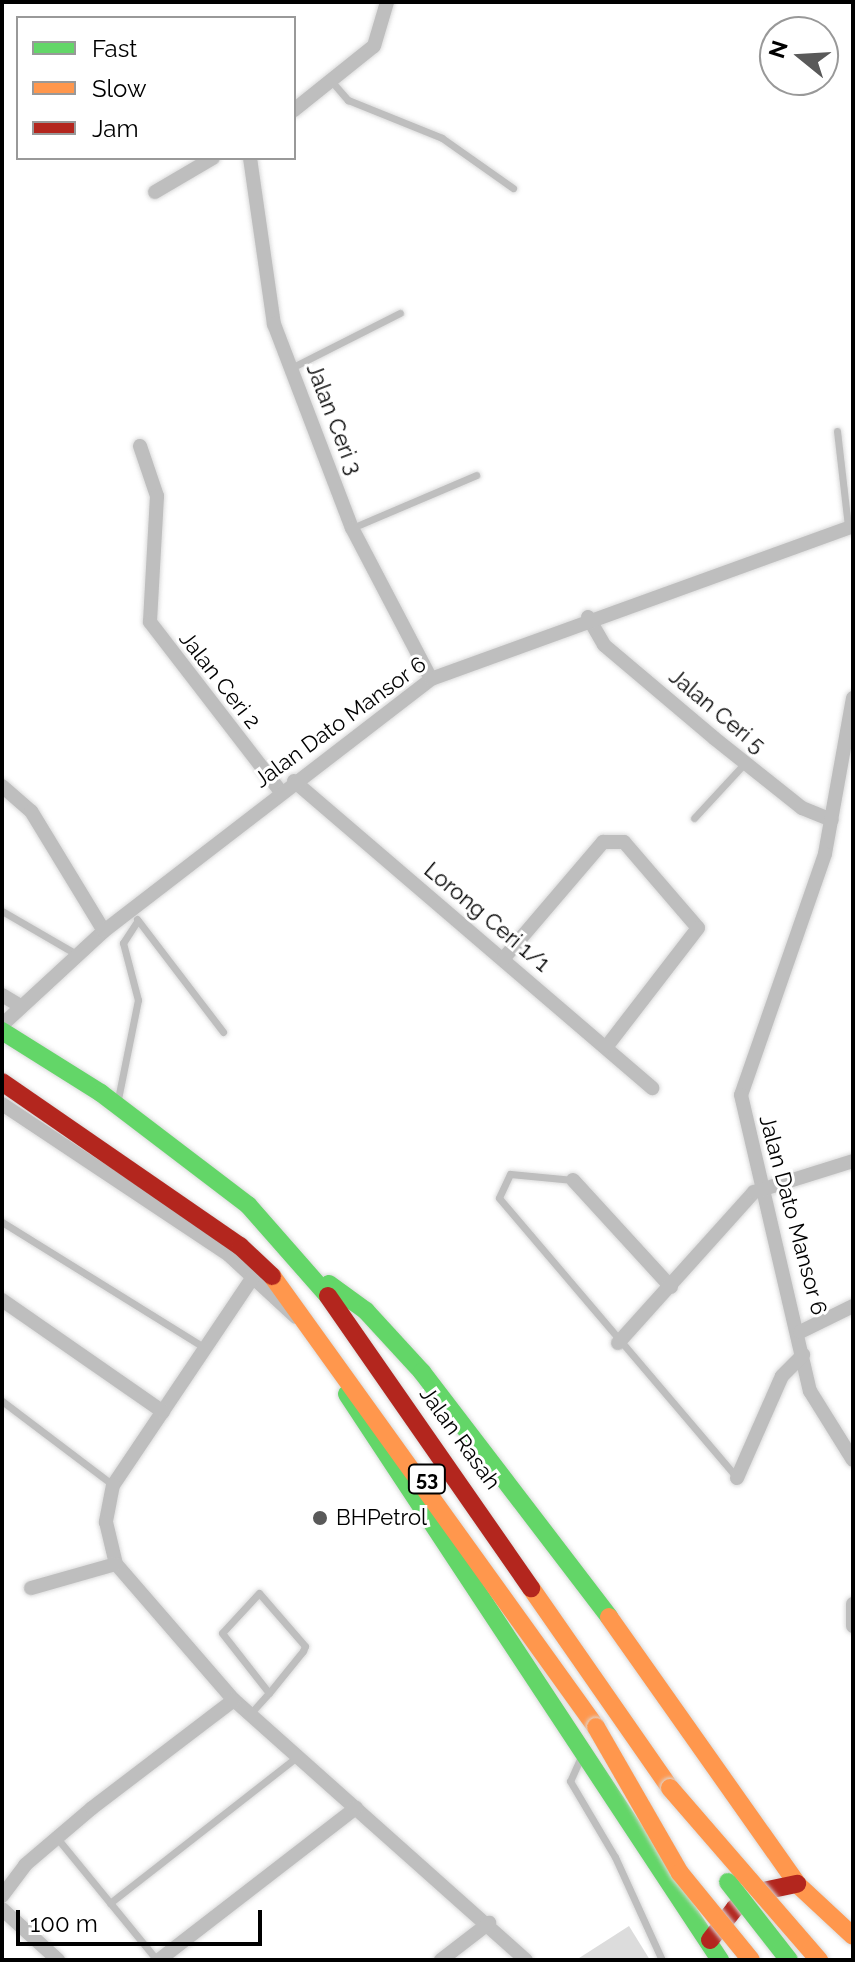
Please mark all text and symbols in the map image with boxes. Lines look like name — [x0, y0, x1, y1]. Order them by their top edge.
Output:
legend — [16, 16, 296, 160]
north arrow — [759, 16, 839, 96]
text: Fast — [92, 34, 137, 63]
text: N — [763, 37, 793, 61]
text: Slow — [92, 74, 146, 103]
text: Jam — [92, 114, 138, 143]
street label: Jalan Ceri 3 — [301, 360, 367, 478]
street label: Jalan Ceri 2 — [174, 626, 266, 734]
street label: Jalan Dato Mansor 6 — [249, 651, 431, 793]
street label: Jalan Ceri 5 — [664, 663, 770, 759]
street label: Lorong Ceri 1/1 — [419, 857, 555, 977]
street label: Jalan Dato Mansor 6 — [754, 1112, 832, 1318]
street label: Jalan Rasah — [414, 1382, 506, 1494]
road number: 53 — [407, 1463, 447, 1495]
place label: BHPetrol — [336, 1505, 427, 1531]
marker: BHPetrol — [311, 1509, 329, 1527]
scale bar — [20, 1894, 266, 1944]
text: 100 m — [30, 1909, 98, 1938]

